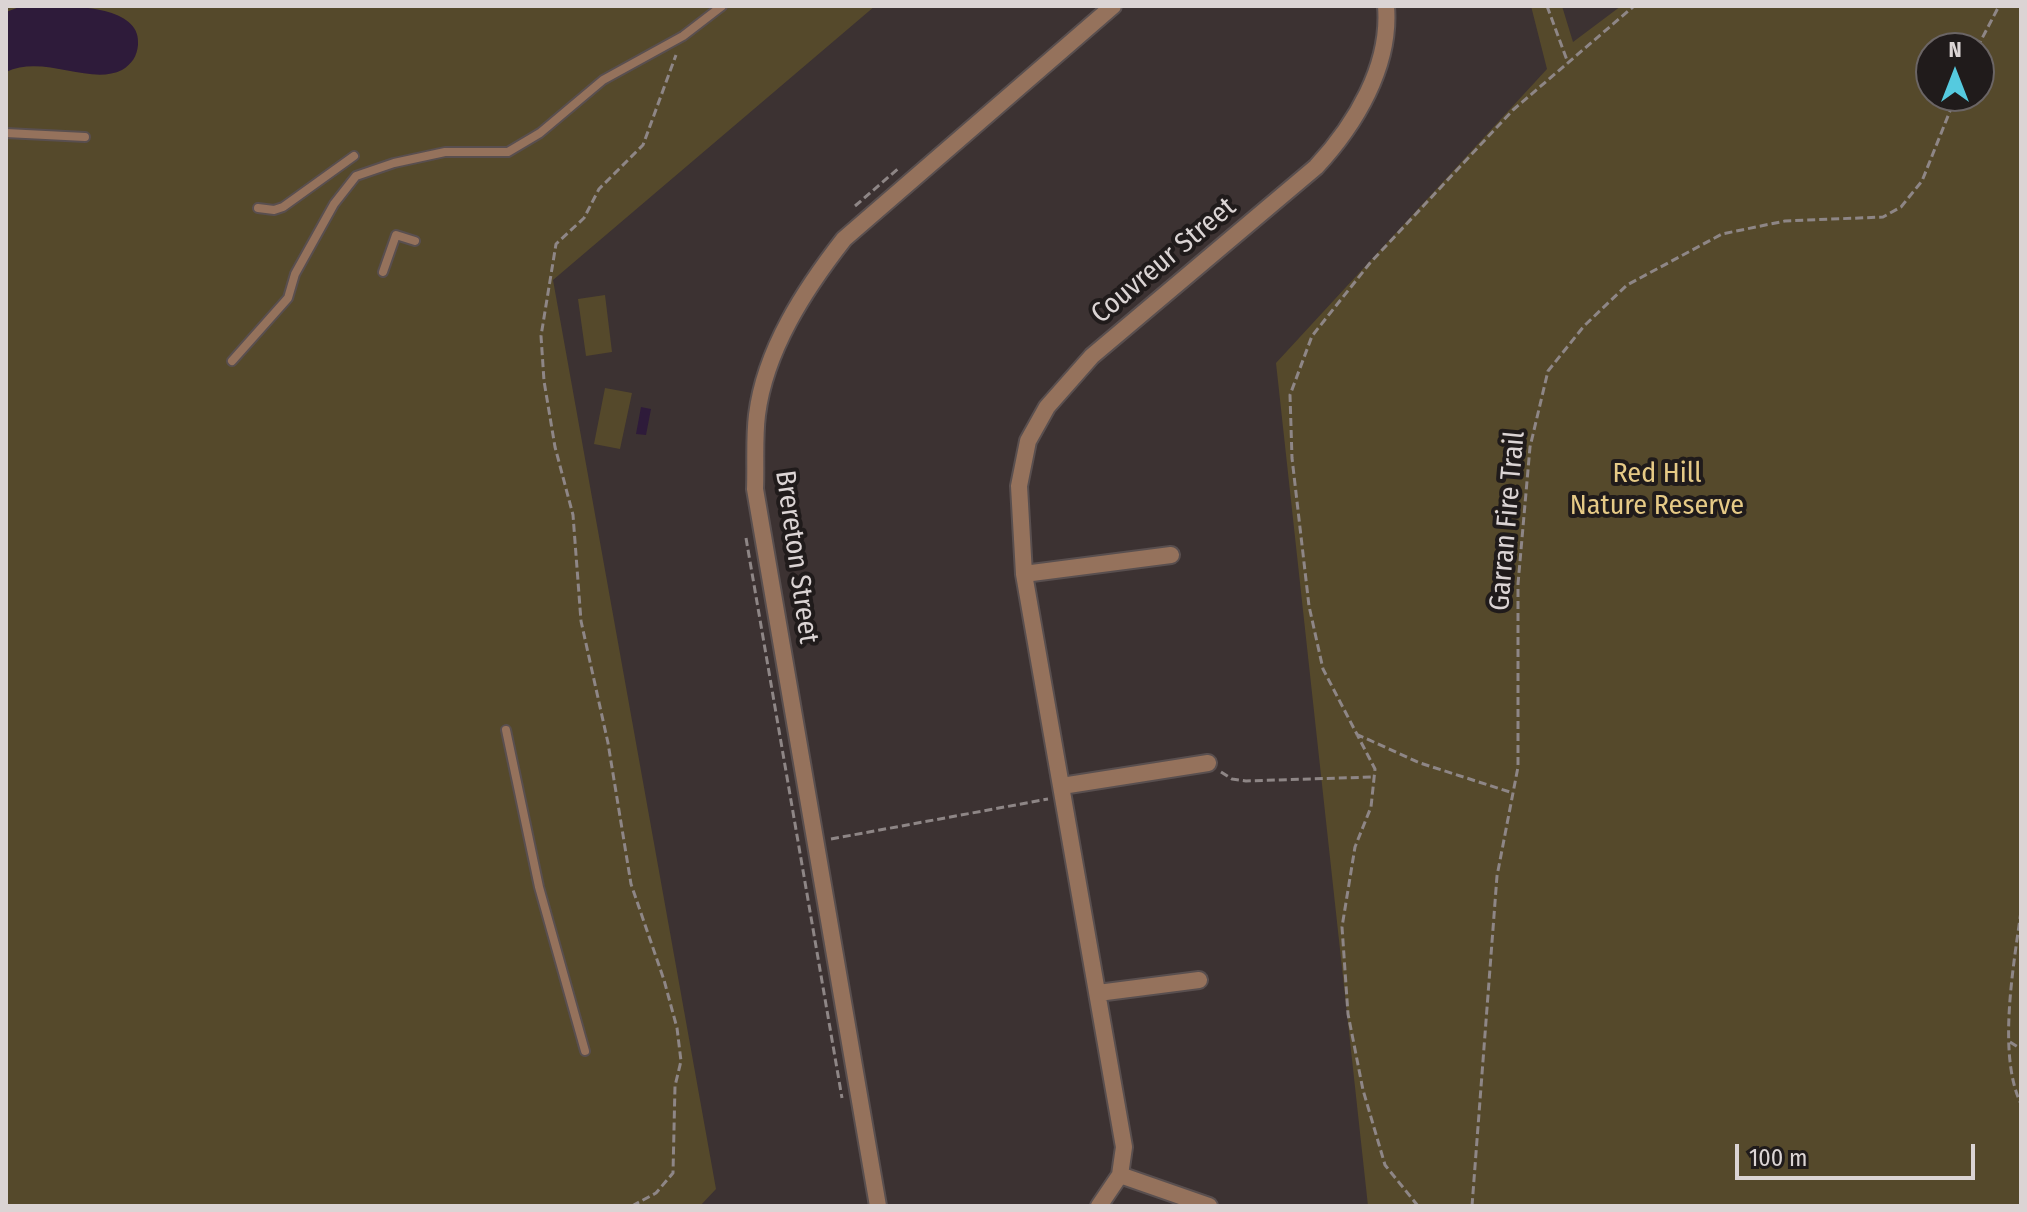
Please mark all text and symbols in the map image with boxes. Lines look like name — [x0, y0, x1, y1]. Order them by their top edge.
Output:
north arrow — [1915, 32, 1995, 112]
text: N — [1948, 36, 1962, 63]
street label: Couvreur Street — [1085, 191, 1243, 331]
street label: Garran Fire Trail — [1483, 430, 1533, 612]
park label: Red Hill Nature Reserve — [1570, 457, 1744, 523]
street label: Brereton Street — [767, 468, 825, 646]
scale bar — [1739, 1128, 1979, 1178]
text: 100 m — [1749, 1144, 1807, 1172]

